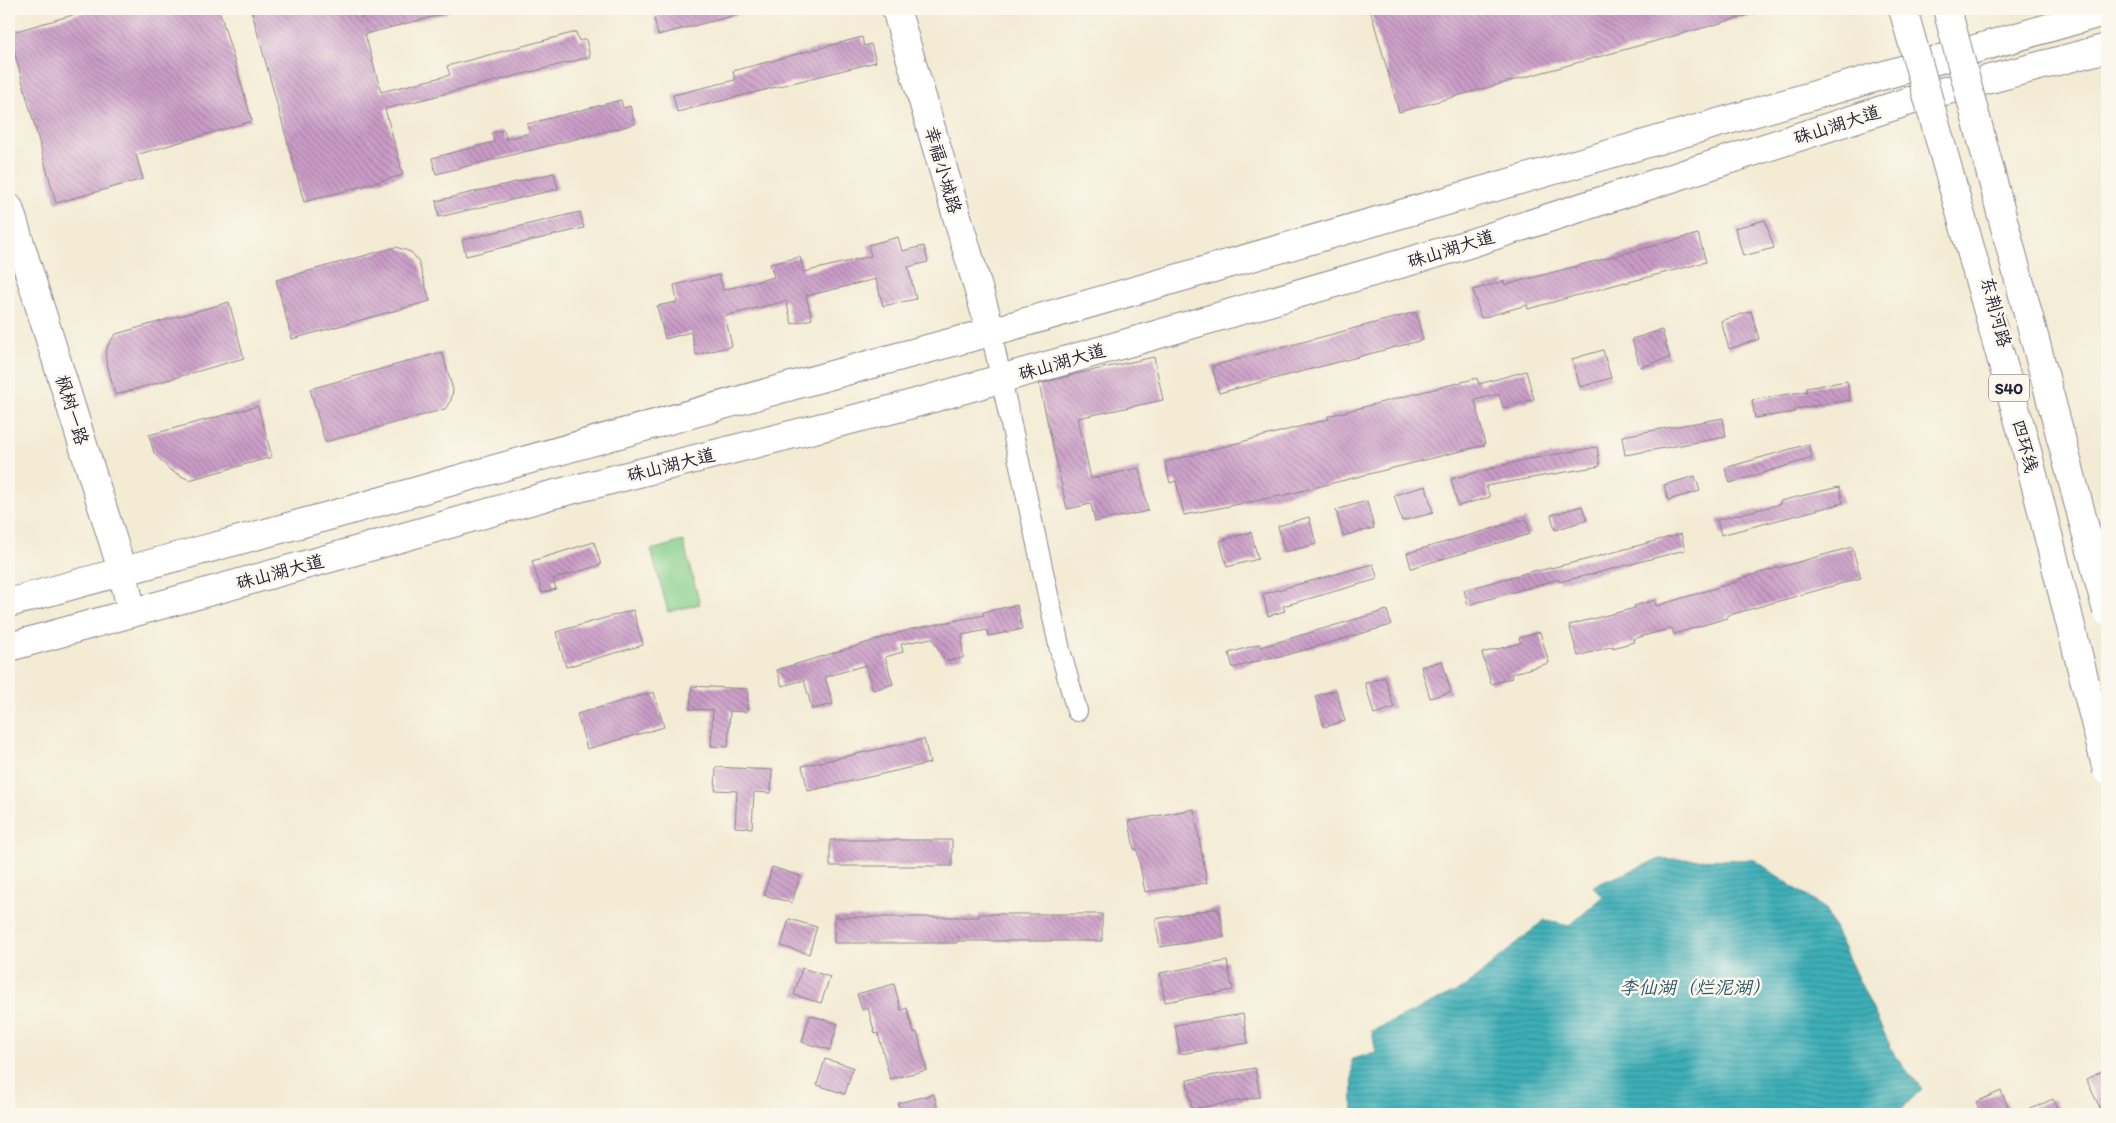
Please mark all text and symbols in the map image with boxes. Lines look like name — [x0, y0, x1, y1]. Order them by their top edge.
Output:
street label: 硃山湖大道 — [1791, 101, 1883, 149]
street label: 幸福小城路 — [920, 124, 966, 216]
street label: 硃山湖大道 — [1405, 225, 1497, 273]
street label: 东荆河路 — [1976, 274, 2016, 350]
street label: 硃山湖大道 — [1016, 339, 1108, 385]
street label: 枫树一路 — [51, 372, 93, 448]
road number: S40 — [1989, 374, 2029, 402]
street label: 四环线 — [2007, 417, 2043, 475]
street label: 硃山湖大道 — [625, 443, 717, 487]
street label: 硃山湖大道 — [234, 550, 326, 594]
water label: 李仙湖（烂泥湖） — [1619, 976, 1771, 999]

